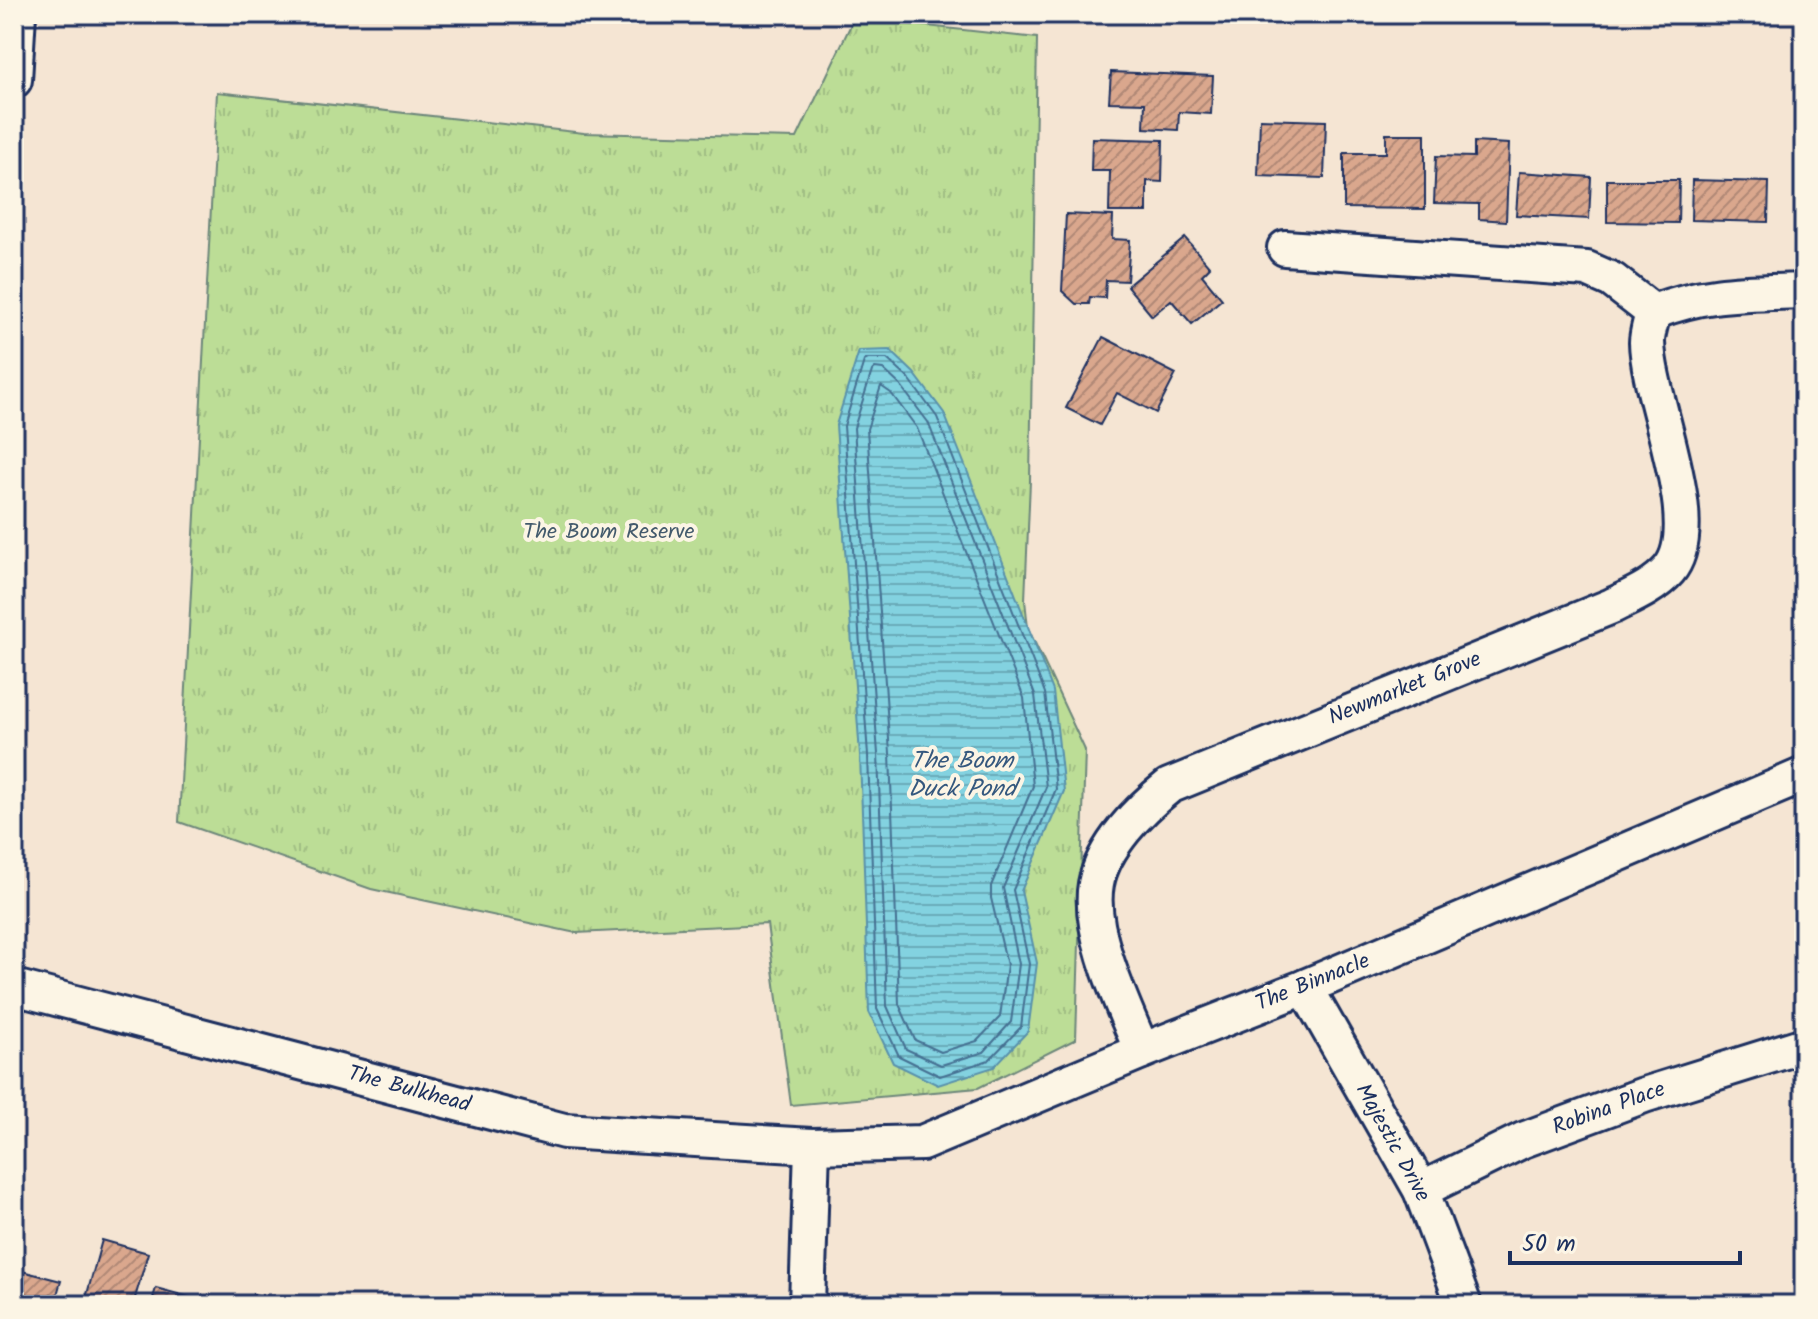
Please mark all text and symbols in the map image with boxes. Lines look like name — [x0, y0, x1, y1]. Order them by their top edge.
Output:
park label: The Boom Reserve — [523, 515, 695, 550]
street label: Newmarket Grove — [1323, 642, 1487, 736]
water label: The Boom Duck Pond — [908, 742, 1021, 809]
street label: The Binnacle — [1251, 944, 1375, 1022]
street label: The Bulkhead — [344, 1057, 475, 1123]
street label: Robina Place — [1548, 1072, 1670, 1146]
street label: Majestic Drive — [1345, 1077, 1439, 1209]
scale bar — [1510, 1215, 1740, 1265]
text: 50 m — [1522, 1225, 1576, 1264]

